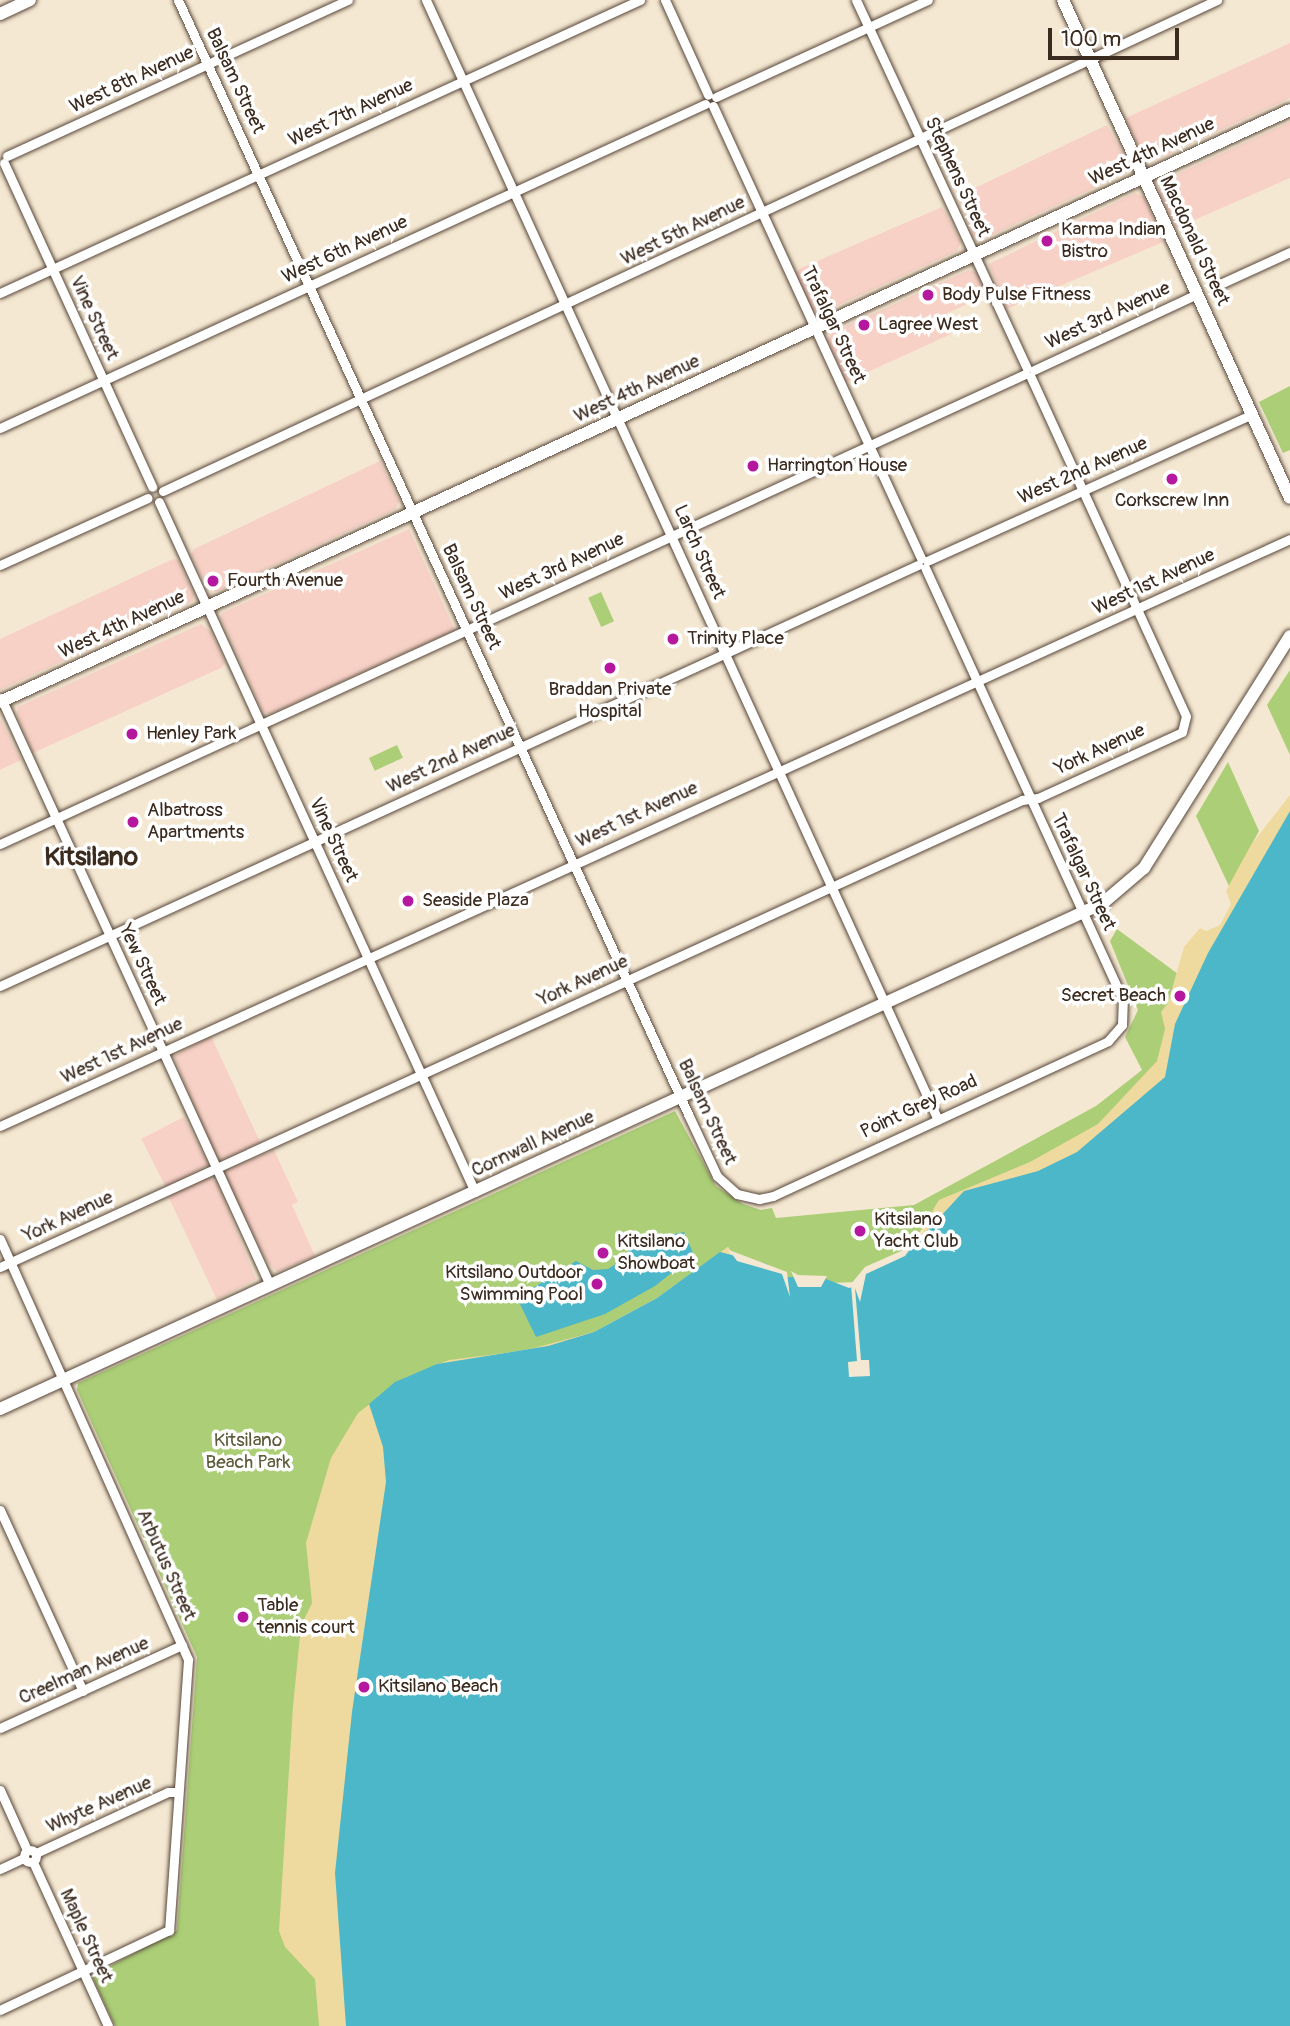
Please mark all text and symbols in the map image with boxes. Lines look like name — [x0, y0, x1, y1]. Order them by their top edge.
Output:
scale bar — [1052, 14, 1183, 58]
street label: Balsam Street — [201, 25, 269, 137]
text: 100 m — [1061, 26, 1121, 53]
street label: West 8th Avenue — [66, 41, 198, 119]
street label: West 7th Avenue — [285, 74, 417, 152]
street label: West 4th Avenue — [1086, 113, 1218, 191]
street label: Stephens Street — [919, 114, 995, 240]
street label: Macdonald Street — [1154, 173, 1234, 309]
street label: West 5th Avenue — [617, 191, 749, 271]
street label: West 6th Avenue — [279, 211, 411, 289]
place label: Karma Indian Bistro — [1061, 219, 1166, 263]
marker: Karma Indian Bistro — [1039, 233, 1055, 249]
street label: Trafalgar Street — [796, 263, 870, 387]
street label: Vine Street — [65, 272, 123, 364]
street label: West 3rd Avenue — [1042, 277, 1174, 355]
place label: Body Pulse Fitness — [942, 284, 1091, 306]
marker: Body Pulse Fitness — [920, 287, 936, 303]
place label: Lagree West — [878, 314, 978, 336]
marker: Lagree West — [856, 317, 872, 333]
street label: West 4th Avenue — [571, 350, 703, 428]
street label: West 2nd Avenue — [1015, 432, 1151, 510]
place label: Harrington House — [767, 455, 907, 477]
marker: Harrington House — [745, 458, 761, 474]
marker: Corkscrew Inn — [1164, 471, 1180, 487]
place label: Corkscrew Inn — [1115, 490, 1229, 512]
street label: Larch Street — [668, 501, 730, 603]
street label: West 3rd Avenue — [496, 528, 628, 606]
street label: Balsam Street — [437, 541, 505, 653]
street label: West 1st Avenue — [1089, 544, 1219, 620]
place label: Fourth Avenue — [227, 570, 343, 592]
marker: Fourth Avenue — [205, 573, 221, 589]
street label: West 4th Avenue — [56, 586, 188, 664]
place label: Trinity Place — [687, 628, 784, 650]
marker: Trinity Place — [665, 631, 681, 647]
marker: Braddan Private Hospital — [602, 660, 618, 676]
place label: Braddan Private Hospital — [549, 679, 671, 723]
street label: West 2nd Avenue — [383, 719, 519, 799]
street label: York Avenue — [1051, 719, 1149, 781]
place label: Henley Park — [146, 723, 236, 745]
marker: Henley Park — [124, 726, 140, 742]
street label: West 1st Avenue — [572, 777, 702, 853]
street label: Vine Street — [304, 794, 362, 886]
place label: Albatross Apartments — [147, 800, 244, 844]
street label: Trafalgar Street — [1046, 810, 1120, 934]
marker: Albatross Apartments — [125, 814, 141, 830]
district label: Kitsilano — [44, 842, 138, 874]
place label: Seaside Plaza — [422, 890, 529, 912]
marker: Seaside Plaza — [400, 893, 416, 909]
street label: Yew Street — [113, 921, 171, 1009]
street label: York Avenue — [534, 950, 632, 1012]
place label: Secret Beach — [1061, 985, 1166, 1007]
marker: Secret Beach — [1172, 988, 1188, 1004]
street label: West 1st Avenue — [57, 1013, 187, 1089]
street label: Balsam Street — [673, 1056, 741, 1168]
street label: Point Grey Road — [857, 1070, 981, 1144]
street label: Cornwall Avenue — [468, 1106, 598, 1182]
street label: York Avenue — [19, 1186, 117, 1248]
place label: Kitsilano Yacht Club — [874, 1209, 959, 1253]
marker: Kitsilano Yacht Club — [852, 1223, 868, 1239]
place label: Kitsilano Showboat — [617, 1231, 695, 1275]
marker: Kitsilano Showboat — [595, 1245, 611, 1261]
place label: Kitsilano Outdoor Swimming Pool — [445, 1262, 583, 1306]
marker: Kitsilano Outdoor Swimming Pool — [589, 1276, 605, 1292]
park label: Kitsilano Beach Park — [206, 1430, 290, 1474]
street label: Arbutus Street — [131, 1506, 201, 1624]
place label: Table tennis court — [257, 1595, 355, 1639]
marker: Table tennis court — [235, 1609, 251, 1625]
street label: Creelman Avenue — [16, 1632, 152, 1710]
place label: Kitsilano Beach — [378, 1676, 498, 1698]
marker: Kitsilano Beach — [356, 1679, 372, 1695]
street label: Whyte Avenue — [43, 1772, 155, 1838]
street label: Maple Street — [54, 1885, 118, 1987]

